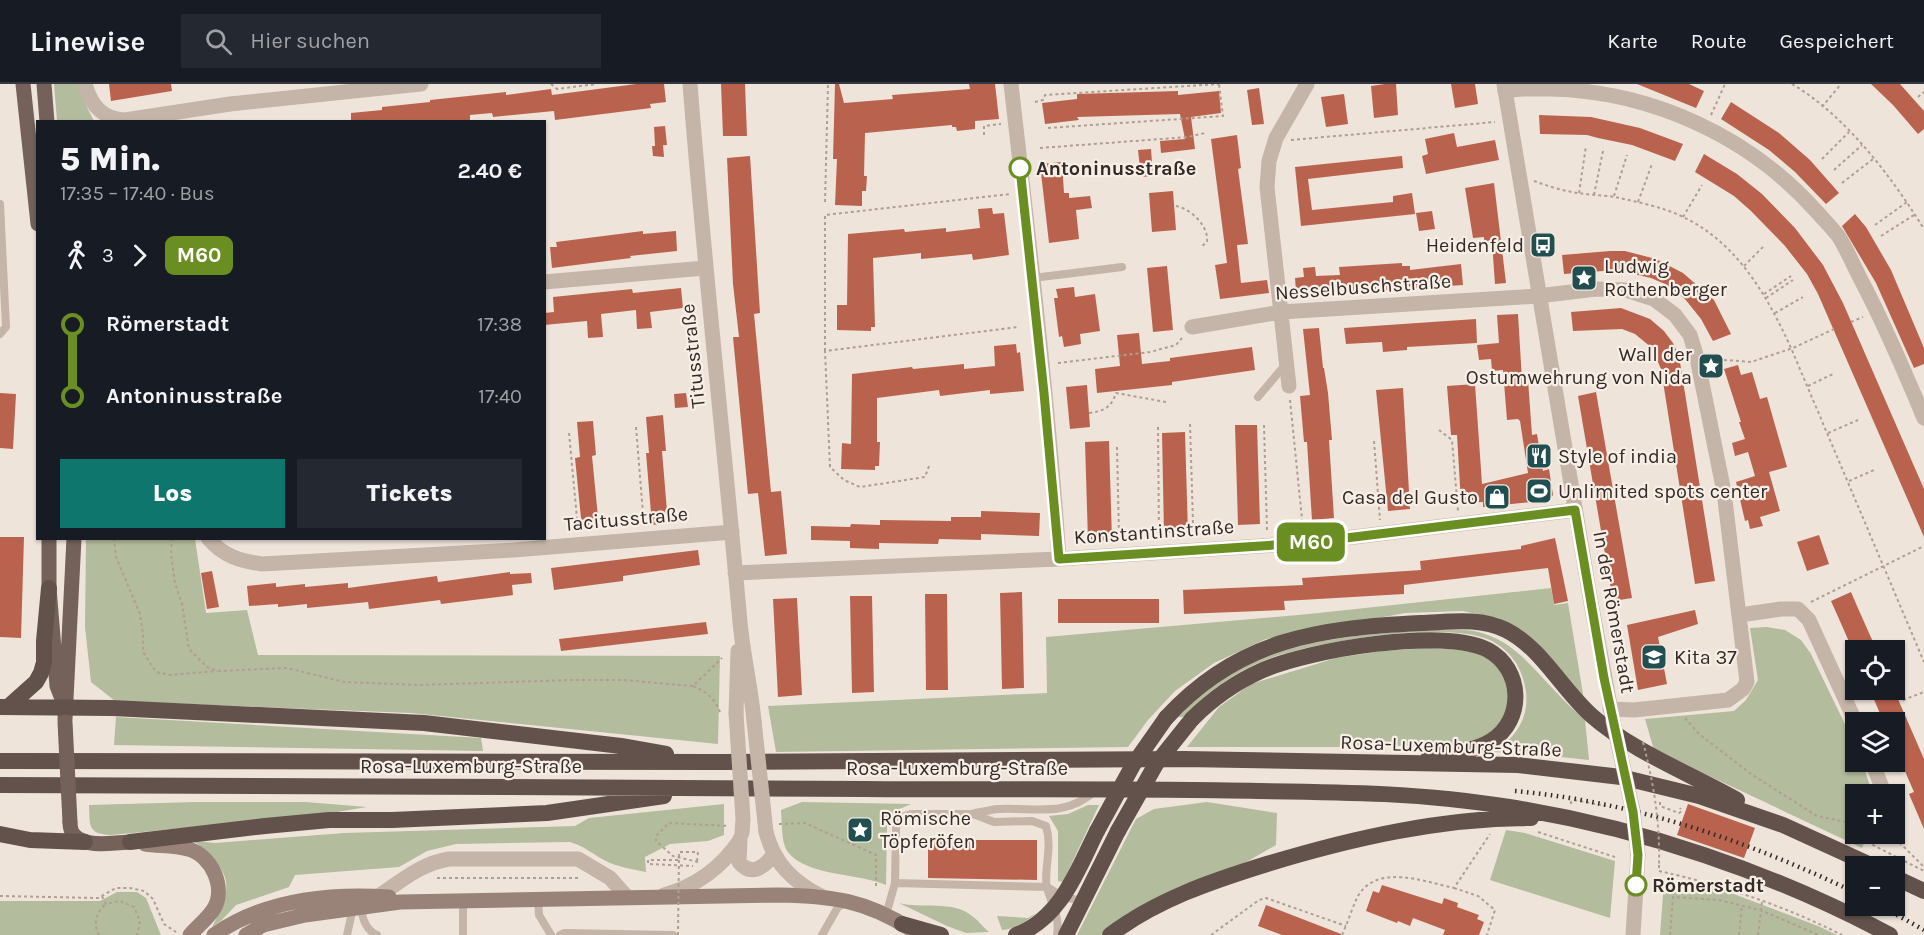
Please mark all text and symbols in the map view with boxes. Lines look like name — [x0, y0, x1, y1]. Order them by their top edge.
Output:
search box — [181, 14, 601, 68]
text: Linewise — [30, 25, 145, 58]
icon: search — [202, 25, 235, 58]
text: Hier suchen — [250, 28, 370, 54]
text: Karte — [1607, 29, 1658, 53]
text: Route — [1691, 29, 1747, 53]
text: Gespeichert — [1780, 29, 1894, 53]
text: 5 Min. — [60, 140, 160, 178]
marker: Antoninusstraße — [1009, 157, 1031, 179]
place label: Antoninusstraße — [1036, 157, 1196, 180]
text: 2.40 € — [457, 158, 522, 184]
text: 17:35 – 17:40 · Bus — [60, 182, 214, 205]
bus stop icon: Heidenfeld — [1528, 230, 1558, 260]
place label: Heidenfeld — [1426, 234, 1524, 257]
icon: walk — [60, 239, 93, 272]
icon: forward — [123, 239, 156, 272]
text: M60 — [177, 243, 221, 267]
text: 3 — [102, 244, 114, 267]
place label: Ludwig Rothenberger — [1604, 255, 1728, 301]
place icon: Ludwig Rothenberger — [1569, 263, 1599, 293]
street label: Nesselbuschstraße — [1274, 269, 1452, 305]
street label: Titusstraße — [676, 303, 710, 409]
text: Römerstadt — [106, 311, 229, 337]
text: 17:38 — [477, 313, 522, 336]
place label: Wall der Ostumwehrung von Nida — [1466, 343, 1693, 389]
place icon: Wall der Ostumwehrung von Nida — [1696, 351, 1726, 381]
text: Antoninusstraße — [106, 383, 282, 409]
text: 17:40 — [478, 385, 522, 408]
restaurant icon: Style of india — [1524, 441, 1554, 471]
place label: Style of india — [1558, 445, 1677, 468]
button: Los — [60, 459, 285, 528]
button: Tickets — [297, 459, 522, 528]
sports icon: Unlimited spots center — [1524, 476, 1554, 506]
place label: Unlimited spots center — [1558, 480, 1768, 503]
shop icon: Casa del Gusto — [1482, 482, 1512, 512]
place label: Casa del Gusto — [1342, 486, 1478, 509]
street label: Tacitusstraße — [563, 502, 689, 536]
street label: Konstantinstraße — [1073, 515, 1235, 549]
line badge: M60 — [1276, 522, 1346, 562]
street label: In der Römerstadt — [1588, 529, 1640, 695]
text: M60 — [1289, 530, 1333, 554]
map controls — [1845, 640, 1905, 916]
button: locate — [1845, 640, 1905, 700]
school or university icon: Kita 37 — [1639, 642, 1669, 672]
place label: Kita 37 — [1674, 646, 1737, 669]
button: layers — [1845, 712, 1905, 772]
street label: Rosa-Luxemburg-Straße — [1340, 731, 1562, 761]
street label: Rosa-Luxemburg-Straße — [360, 755, 582, 778]
street label: Rosa-Luxemburg-Straße — [846, 757, 1068, 780]
button: + — [1845, 784, 1905, 844]
place label: Römische Töpferöfen — [880, 807, 976, 853]
place icon: Römische Töpferöfen — [845, 815, 875, 845]
button: − — [1845, 856, 1905, 916]
marker: Römerstadt — [1625, 874, 1647, 896]
place label: Römerstadt — [1652, 874, 1764, 897]

